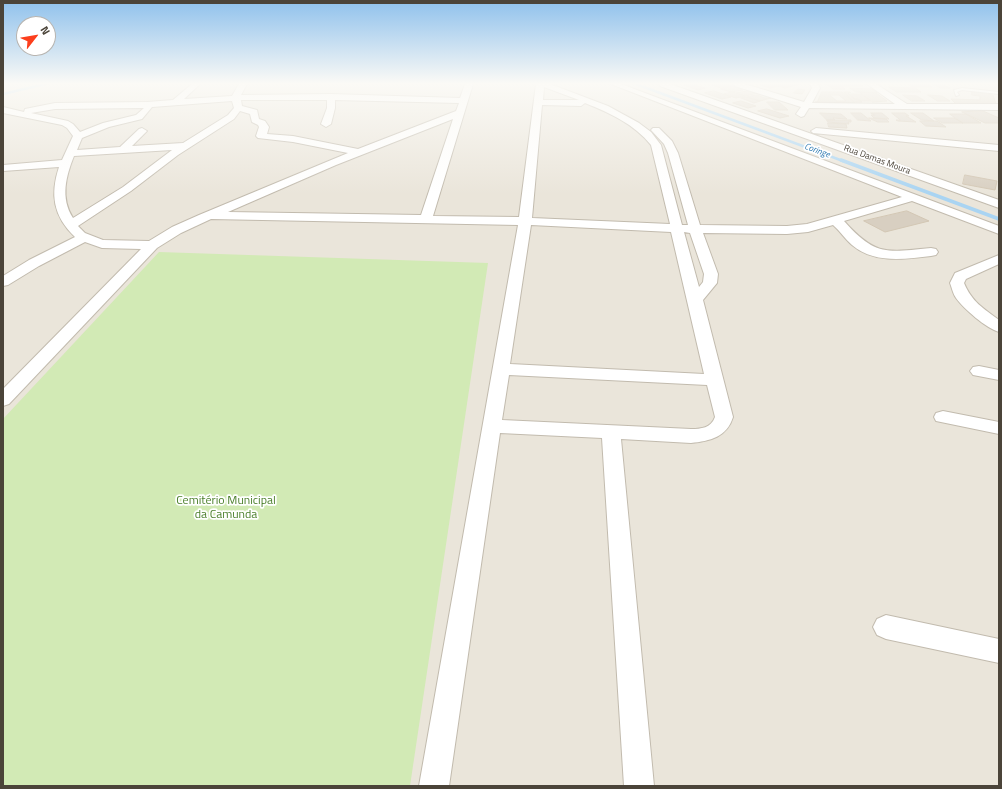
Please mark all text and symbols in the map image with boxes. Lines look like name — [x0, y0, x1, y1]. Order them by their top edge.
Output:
north arrow — [16, 16, 56, 56]
text: N — [37, 23, 54, 38]
water label: Coringe — [803, 141, 831, 161]
street label: Rua Damas Moura — [842, 143, 912, 177]
park label: Cemitério Municipal da Camunda — [176, 494, 276, 522]

